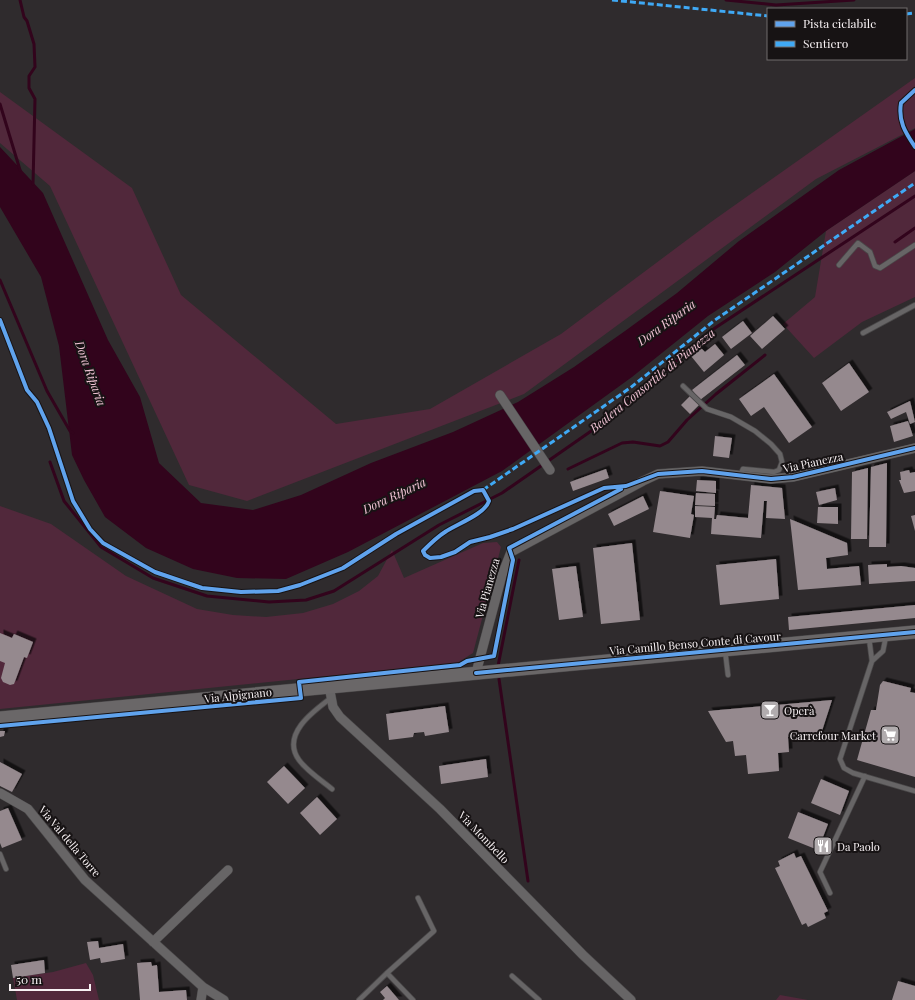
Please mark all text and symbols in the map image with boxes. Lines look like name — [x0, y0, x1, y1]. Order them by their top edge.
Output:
legend — [767, 8, 907, 60]
text: Pista ciclabile — [803, 15, 876, 31]
text: Sentiero — [803, 35, 849, 51]
water label: Dora Riparia — [633, 295, 698, 349]
water label: Bealera Consortile di Pianezza — [585, 324, 718, 436]
water label: Dora Riparia — [71, 337, 110, 408]
street label: Via Pianezza — [781, 448, 845, 476]
water label: Dora Riparia — [359, 473, 428, 517]
street label: Via Pianezza — [471, 556, 503, 620]
street label: Via Camillo Benso Conte di Cavour — [608, 628, 781, 658]
street label: Via Alpignano — [203, 684, 272, 706]
bar icon: Operà — [759, 699, 781, 721]
place label: Operà — [784, 703, 815, 718]
supermarket icon: Carrefour Market — [879, 724, 901, 746]
place label: Carrefour Market — [790, 728, 876, 743]
street label: Via Val della Torre — [35, 801, 105, 880]
street label: Via Mombello — [455, 807, 513, 866]
restaurant icon: Da Paolo — [812, 835, 834, 857]
place label: Da Paolo — [837, 839, 880, 854]
scale bar — [10, 966, 90, 992]
text: 50 m — [16, 971, 42, 987]

